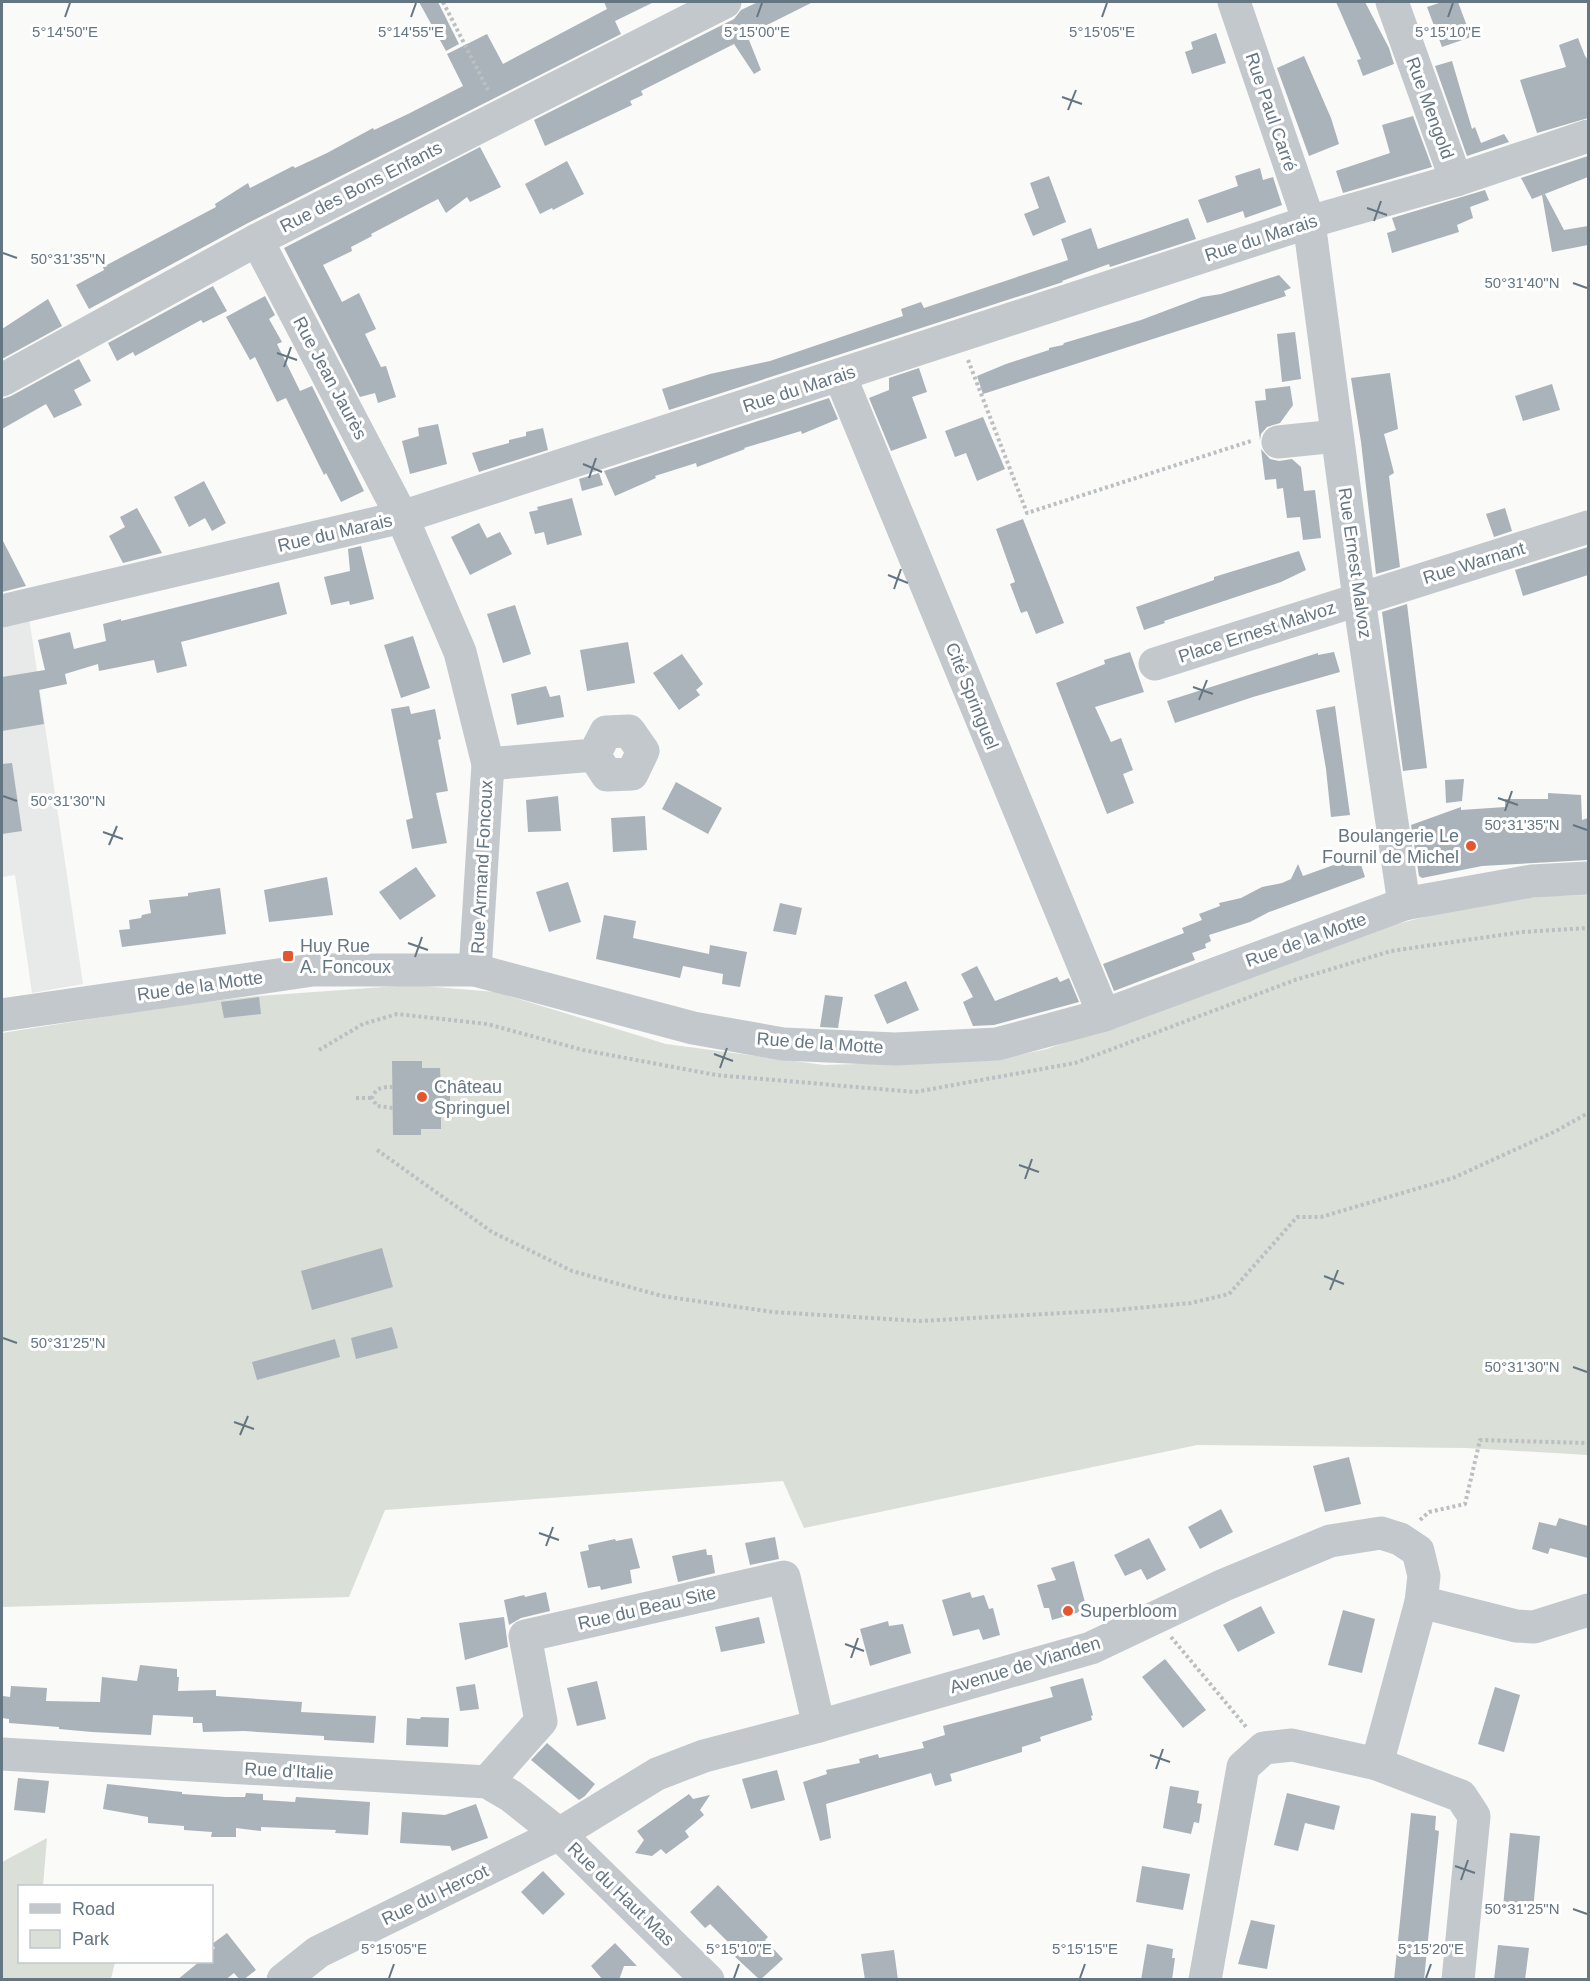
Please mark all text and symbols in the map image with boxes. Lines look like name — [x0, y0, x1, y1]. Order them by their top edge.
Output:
text: 5°14'50"E — [32, 23, 98, 40]
text: 5°14'55"E — [378, 23, 444, 40]
text: 5°15'00"E — [724, 23, 790, 40]
text: 5°15'05"E — [1069, 23, 1135, 40]
text: 5°15'10"E — [1415, 23, 1481, 40]
street label: Rue Paul Carré — [1241, 50, 1301, 174]
street label: Rue Mengold — [1402, 54, 1458, 162]
street label: Rue des Bons Enfants — [277, 137, 445, 237]
street label: Rue du Marais — [1202, 210, 1320, 266]
text: 50°31'35"N — [30, 250, 106, 267]
text: 50°31'40"N — [1484, 274, 1560, 291]
street label: Rue Jean Jaurès — [289, 313, 371, 443]
street label: Rue du Marais — [740, 361, 858, 417]
street label: Rue Ernest Malvoz — [1335, 486, 1375, 640]
street label: Rue du Marais — [276, 510, 394, 556]
street label: Rue Warnant — [1421, 538, 1527, 588]
street label: Place Ernest Malvoz — [1176, 597, 1338, 667]
street label: Cité Springuel — [942, 640, 1002, 752]
street label: Rue Armand Foncoux — [467, 780, 497, 954]
text: 50°31'30"N — [30, 792, 106, 809]
text: 50°31'35"N — [1484, 816, 1560, 833]
place label: Boulangerie Le Fournil de Michel — [1322, 826, 1459, 867]
marker: Boulangerie Le Fournil de Michel — [1464, 839, 1478, 853]
street label: Rue de la Motte — [1243, 909, 1369, 971]
place label: Huy Rue A. Foncoux — [300, 936, 391, 977]
marker: Huy Rue A. Foncoux — [281, 949, 295, 963]
street label: Rue de la Motte — [136, 967, 264, 1005]
street label: Rue de la Motte — [756, 1029, 884, 1057]
place label: Château Springuel — [434, 1077, 510, 1118]
marker: Château Springuel — [415, 1090, 429, 1104]
text: 50°31'25"N — [30, 1334, 106, 1351]
text: 50°31'30"N — [1484, 1358, 1560, 1375]
street label: Rue du Beau Site — [576, 1582, 718, 1634]
place label: Superbloom — [1080, 1601, 1177, 1621]
marker: Superbloom — [1061, 1604, 1075, 1618]
street label: Avenue de Vianden — [947, 1633, 1103, 1697]
street label: Rue d'Italie — [244, 1759, 334, 1783]
street label: Rue du Haut Mas — [564, 1838, 678, 1950]
street label: Rue du Hercot — [378, 1861, 492, 1929]
legend — [18, 1885, 213, 1963]
text: Road — [72, 1899, 115, 1919]
text: 50°31'25"N — [1484, 1900, 1560, 1917]
text: Park — [72, 1929, 110, 1949]
text: 5°15'05"E — [361, 1940, 427, 1957]
text: 5°15'10"E — [706, 1940, 772, 1957]
text: 5°15'15"E — [1052, 1940, 1118, 1957]
text: 5°15'20"E — [1398, 1940, 1464, 1957]

